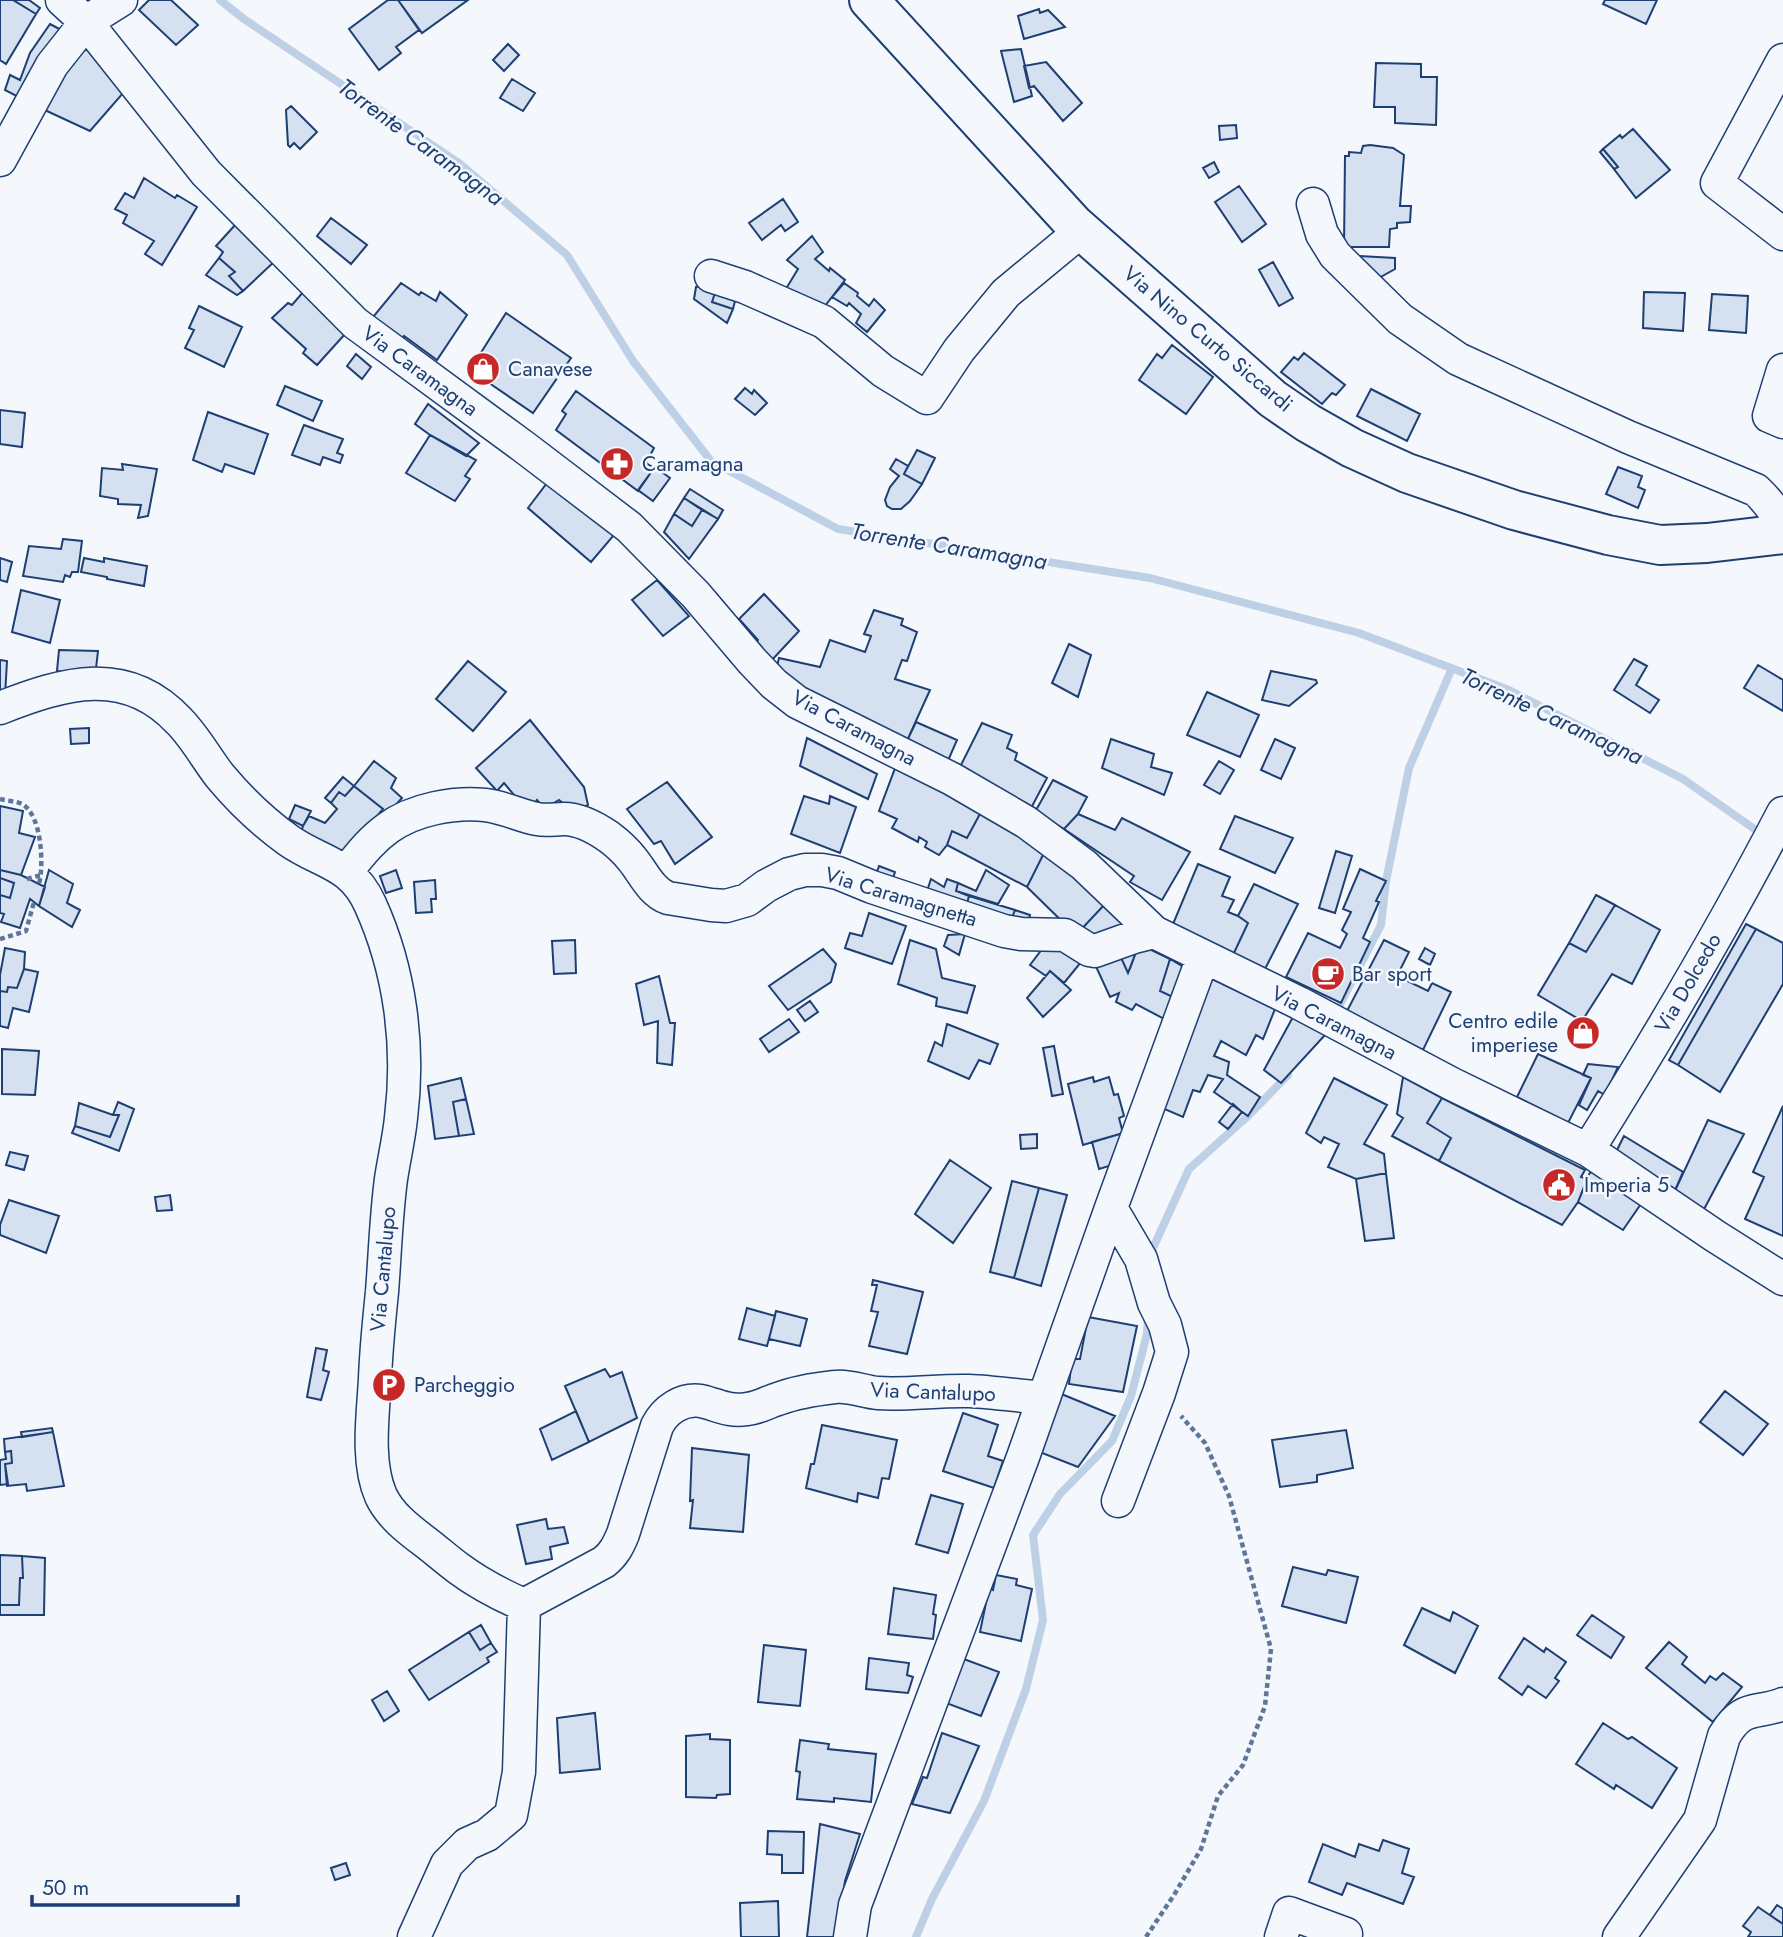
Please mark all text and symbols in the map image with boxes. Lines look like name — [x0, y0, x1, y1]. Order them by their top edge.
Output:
water label: Torrente Caramagna — [331, 70, 511, 214]
street label: Via Nino Curto Siccardi — [1117, 259, 1299, 419]
street label: Via Caramagna — [356, 319, 484, 423]
shop icon: Canavese — [464, 350, 502, 388]
place label: Canavese — [508, 354, 593, 384]
pharmacy icon: Caramagna — [598, 445, 636, 483]
place label: Caramagna — [642, 449, 743, 479]
water label: Torrente Caramagna — [849, 514, 1050, 578]
water label: Torrente Caramagna — [1455, 659, 1649, 773]
street label: Via Caramagna — [786, 683, 922, 773]
street label: Via Caramagnetta — [821, 860, 981, 934]
street label: Via Dolcedo — [1647, 928, 1729, 1038]
cafe icon: Bar sport — [1309, 955, 1347, 993]
place label: Bar sport — [1352, 959, 1431, 989]
street label: Via Caramagna — [1266, 979, 1402, 1067]
place label: Centro edile imperiese — [1448, 1006, 1558, 1060]
shop icon: Centro edile imperiese — [1564, 1014, 1602, 1052]
public building icon: Imperia 5 — [1540, 1166, 1578, 1204]
place label: Imperia 5 — [1584, 1170, 1669, 1200]
street label: Via Cantalupo — [363, 1205, 403, 1333]
parking icon: Parcheggio — [370, 1366, 408, 1404]
place label: Parcheggio — [414, 1370, 515, 1400]
street label: Via Cantalupo — [870, 1375, 996, 1409]
scale bar — [32, 1864, 238, 1908]
text: 50 m — [42, 1873, 89, 1903]

